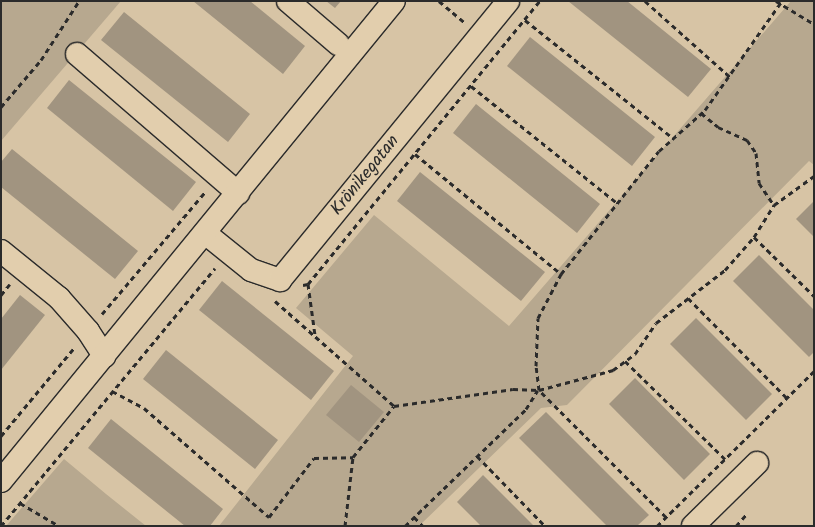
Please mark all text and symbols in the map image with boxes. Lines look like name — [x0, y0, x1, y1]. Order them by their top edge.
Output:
street label: Krönikegatan — [327, 131, 405, 221]

